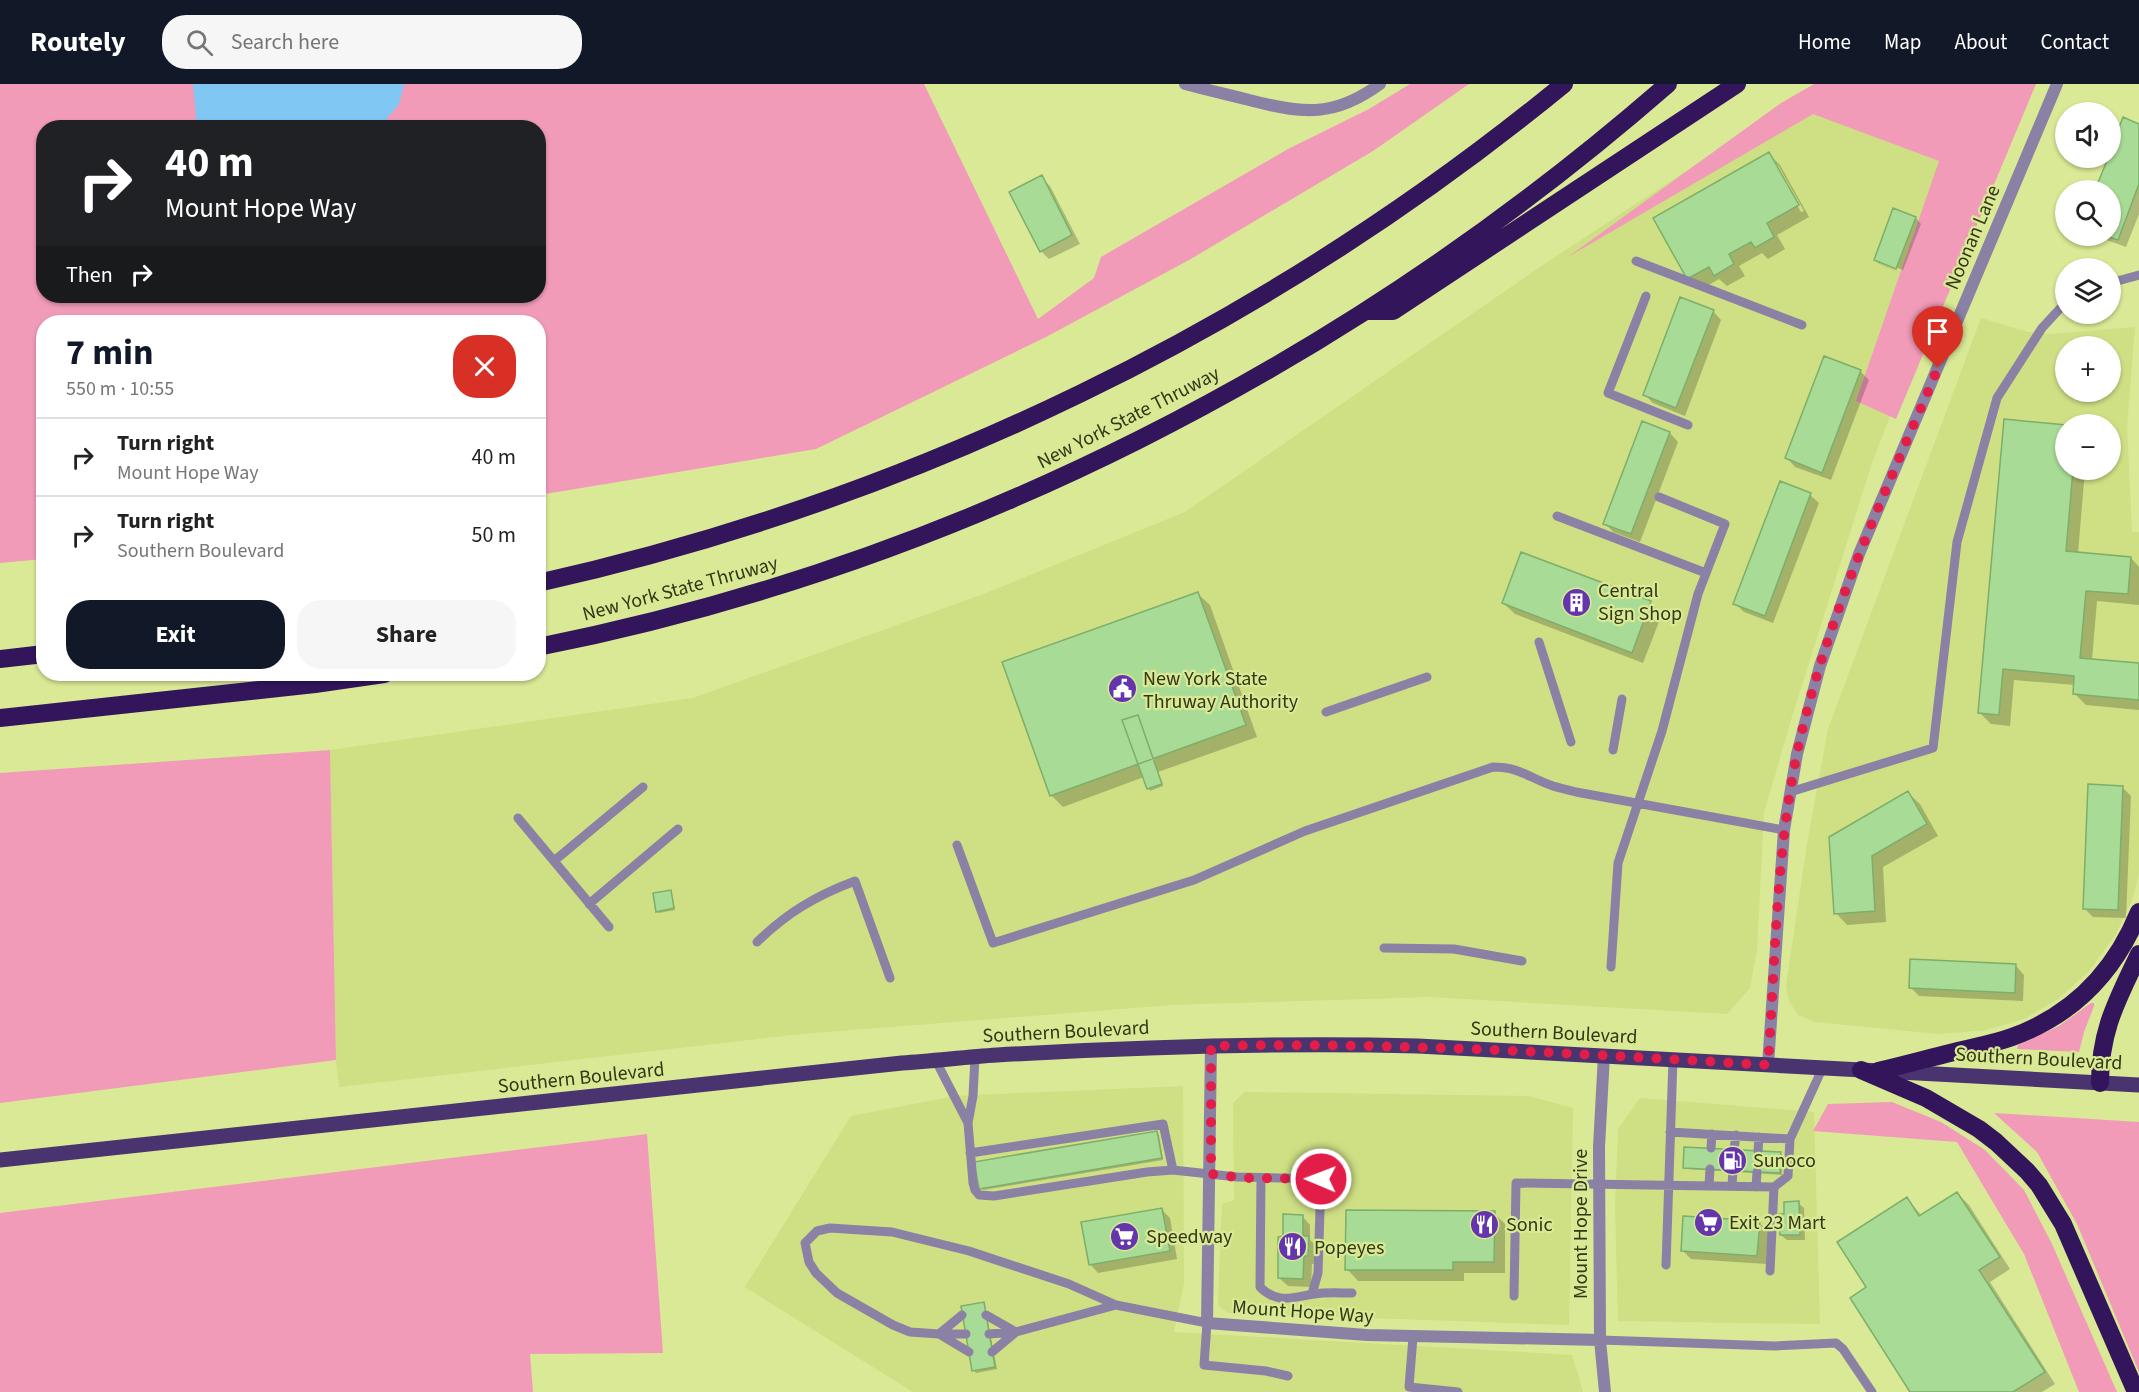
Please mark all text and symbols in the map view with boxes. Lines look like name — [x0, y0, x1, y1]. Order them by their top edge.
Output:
search box — [162, 15, 582, 69]
text: Routely — [30, 22, 126, 62]
icon: search — [183, 26, 216, 59]
text: Search here — [231, 26, 339, 58]
text: Home — [1798, 27, 1851, 57]
text: Map — [1884, 27, 1922, 57]
text: About — [1955, 27, 2007, 57]
text: Contact — [2040, 27, 2109, 57]
map controls — [2055, 102, 2121, 480]
button: sound — [2055, 102, 2121, 168]
text: 40 m — [165, 133, 254, 193]
icon: right — [66, 144, 144, 222]
button: search — [2055, 180, 2121, 246]
street label: Noonan Lane — [1938, 181, 2008, 294]
text: Mount Hope Way — [165, 189, 356, 228]
icon: right — [125, 258, 158, 291]
button: layers — [2055, 258, 2121, 324]
text: Then — [66, 259, 113, 291]
pin — [1912, 306, 1963, 368]
icon: arrive — [1921, 315, 1954, 348]
text: 7 min — [66, 327, 154, 378]
button: close — [453, 335, 516, 398]
button: + — [2055, 336, 2121, 402]
street label: New York State Thruway — [1032, 359, 1225, 476]
text: 550 m · 10:55 — [66, 375, 174, 403]
button: − — [2055, 414, 2121, 480]
text: Turn right — [117, 427, 214, 459]
icon: right — [66, 441, 99, 474]
text: 40 m — [471, 441, 516, 473]
text: Mount Hope Way — [117, 459, 259, 487]
text: Turn right — [117, 505, 214, 537]
icon: right — [66, 519, 99, 552]
text: 50 m — [471, 519, 516, 551]
text: Southern Boulevard — [117, 537, 284, 565]
street label: New York State Thruway — [579, 549, 782, 629]
place label: Central Sign Shop — [1598, 577, 1682, 628]
building icon: Central Sign Shop — [1561, 586, 1593, 618]
button: Exit — [66, 600, 285, 669]
button: Share — [297, 600, 516, 669]
place label: New York State Thruway Authority — [1143, 665, 1299, 716]
public building icon: New York State Thruway Authority — [1106, 673, 1138, 705]
street label: Southern Boulevard — [982, 1014, 1150, 1050]
street label: Southern Boulevard — [1470, 1015, 1638, 1051]
street label: Southern Boulevard — [1955, 1041, 2123, 1077]
street label: Southern Boulevard — [496, 1055, 666, 1101]
fuel station icon: Sunoco — [1716, 1144, 1748, 1176]
position arrow — [1289, 1147, 1353, 1211]
place label: Sunoco — [1753, 1147, 1816, 1175]
street label: Mount Hope Drive — [1567, 1149, 1595, 1299]
supermarket icon: Exit 23 Mart — [1692, 1206, 1724, 1238]
restaurant icon: Sonic — [1469, 1208, 1501, 1240]
place label: Exit 23 Mart — [1729, 1209, 1826, 1237]
place label: Sonic — [1506, 1211, 1553, 1239]
supermarket icon: Speedway — [1109, 1220, 1141, 1252]
place label: Speedway — [1146, 1223, 1233, 1251]
restaurant icon: Popeyes — [1277, 1231, 1309, 1263]
place label: Popeyes — [1314, 1234, 1384, 1262]
street label: Mount Hope Way — [1231, 1293, 1375, 1331]

